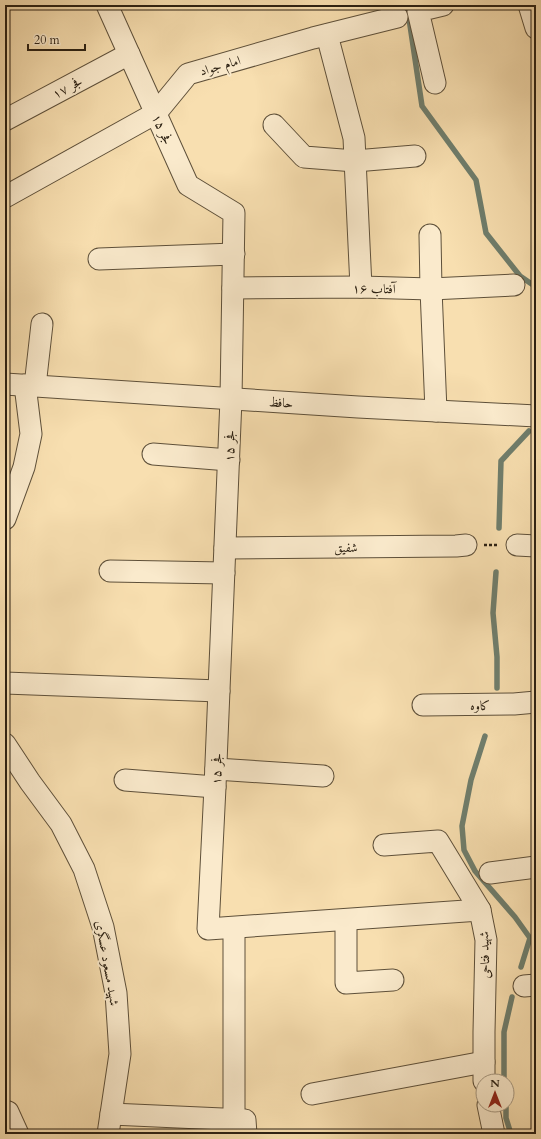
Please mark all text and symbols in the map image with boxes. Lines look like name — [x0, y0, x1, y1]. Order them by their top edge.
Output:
scale bar — [28, 26, 85, 52]
text: 20 m — [34, 32, 61, 48]
street label: امام جواد — [198, 51, 244, 82]
street label: فجر ۱۷ — [49, 72, 86, 103]
street label: فجر ۱۵ — [147, 111, 177, 148]
street label: آفتاب ۱۶ — [352, 280, 397, 298]
street label: حافظ — [268, 393, 294, 413]
street label: فجر ۱۵ — [220, 430, 240, 462]
street label: شفیق — [334, 539, 358, 557]
street label: کاوه — [470, 697, 490, 715]
street label: فجر ۱۵ — [207, 753, 227, 785]
street label: شهید مسعود عسگری — [91, 919, 123, 1007]
street label: شهید فتاحی — [475, 931, 495, 979]
north arrow — [475, 1073, 515, 1113]
text: N — [490, 1076, 500, 1091]

